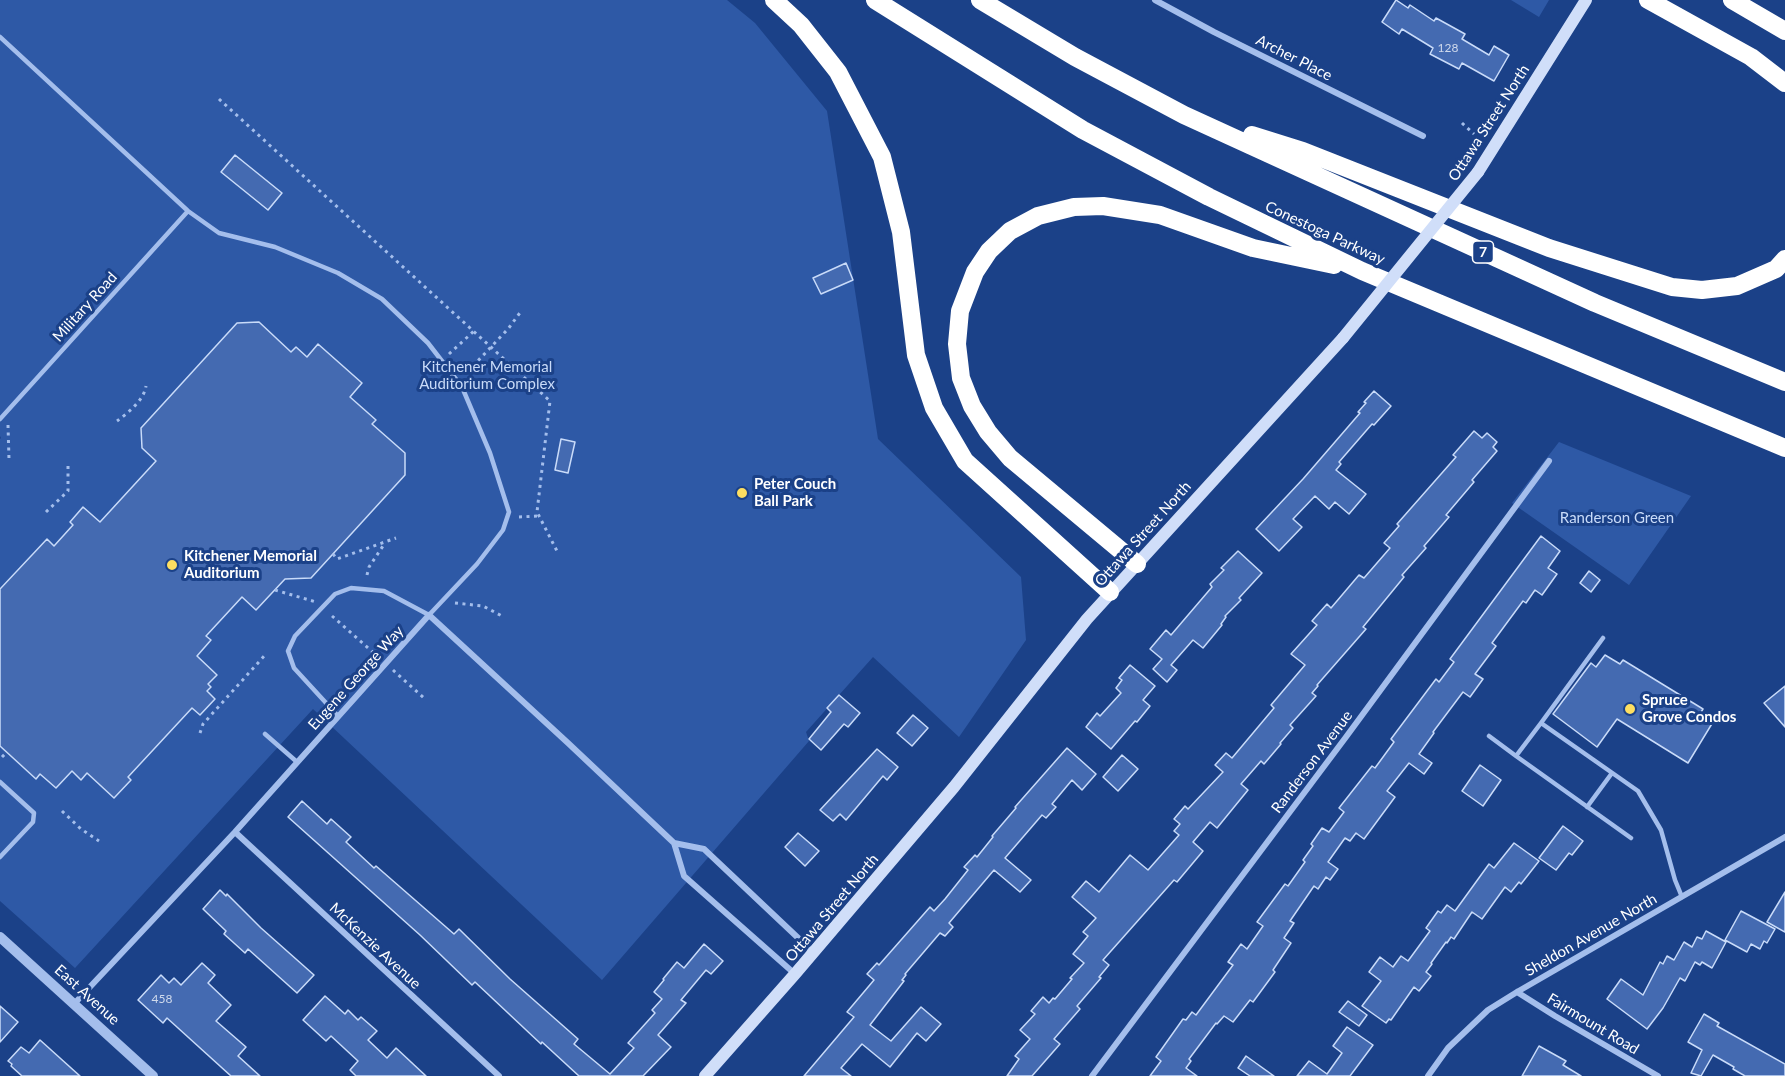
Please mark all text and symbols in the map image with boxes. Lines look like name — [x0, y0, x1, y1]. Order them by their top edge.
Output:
street label: Archer Place — [1253, 31, 1335, 85]
house number: 128 — [1438, 41, 1458, 55]
street label: Ottawa Street North — [1445, 62, 1533, 184]
street label: Conestoga Parkway — [1262, 197, 1388, 269]
road number: 7 — [1472, 241, 1494, 263]
street label: Military Road — [49, 268, 121, 346]
park label: Kitchener Memorial Auditorium Complex — [419, 358, 555, 393]
place label: Peter Couch Ball Park — [754, 475, 836, 510]
street label: Ottawa Street North — [1091, 478, 1195, 590]
marker: Peter Couch Ball Park — [735, 486, 749, 500]
park label: Randerson Green — [1560, 509, 1674, 527]
place label: Kitchener Memorial Auditorium — [184, 547, 317, 582]
marker: Kitchener Memorial Auditorium — [165, 558, 179, 572]
street label: Eugene George Way — [304, 622, 408, 734]
place label: Spruce Grove Condos — [1642, 691, 1736, 726]
marker: Spruce Grove Condos — [1623, 702, 1637, 716]
street label: Randerson Avenue — [1268, 707, 1356, 817]
street label: Ottawa Street North — [782, 851, 882, 965]
street label: Sheldon Avenue North — [1522, 890, 1660, 980]
street label: McKenzie Avenue — [326, 899, 424, 993]
street label: East Avenue — [51, 961, 123, 1029]
street label: Fairmount Road — [1544, 990, 1642, 1058]
house number: 458 — [152, 992, 172, 1006]

